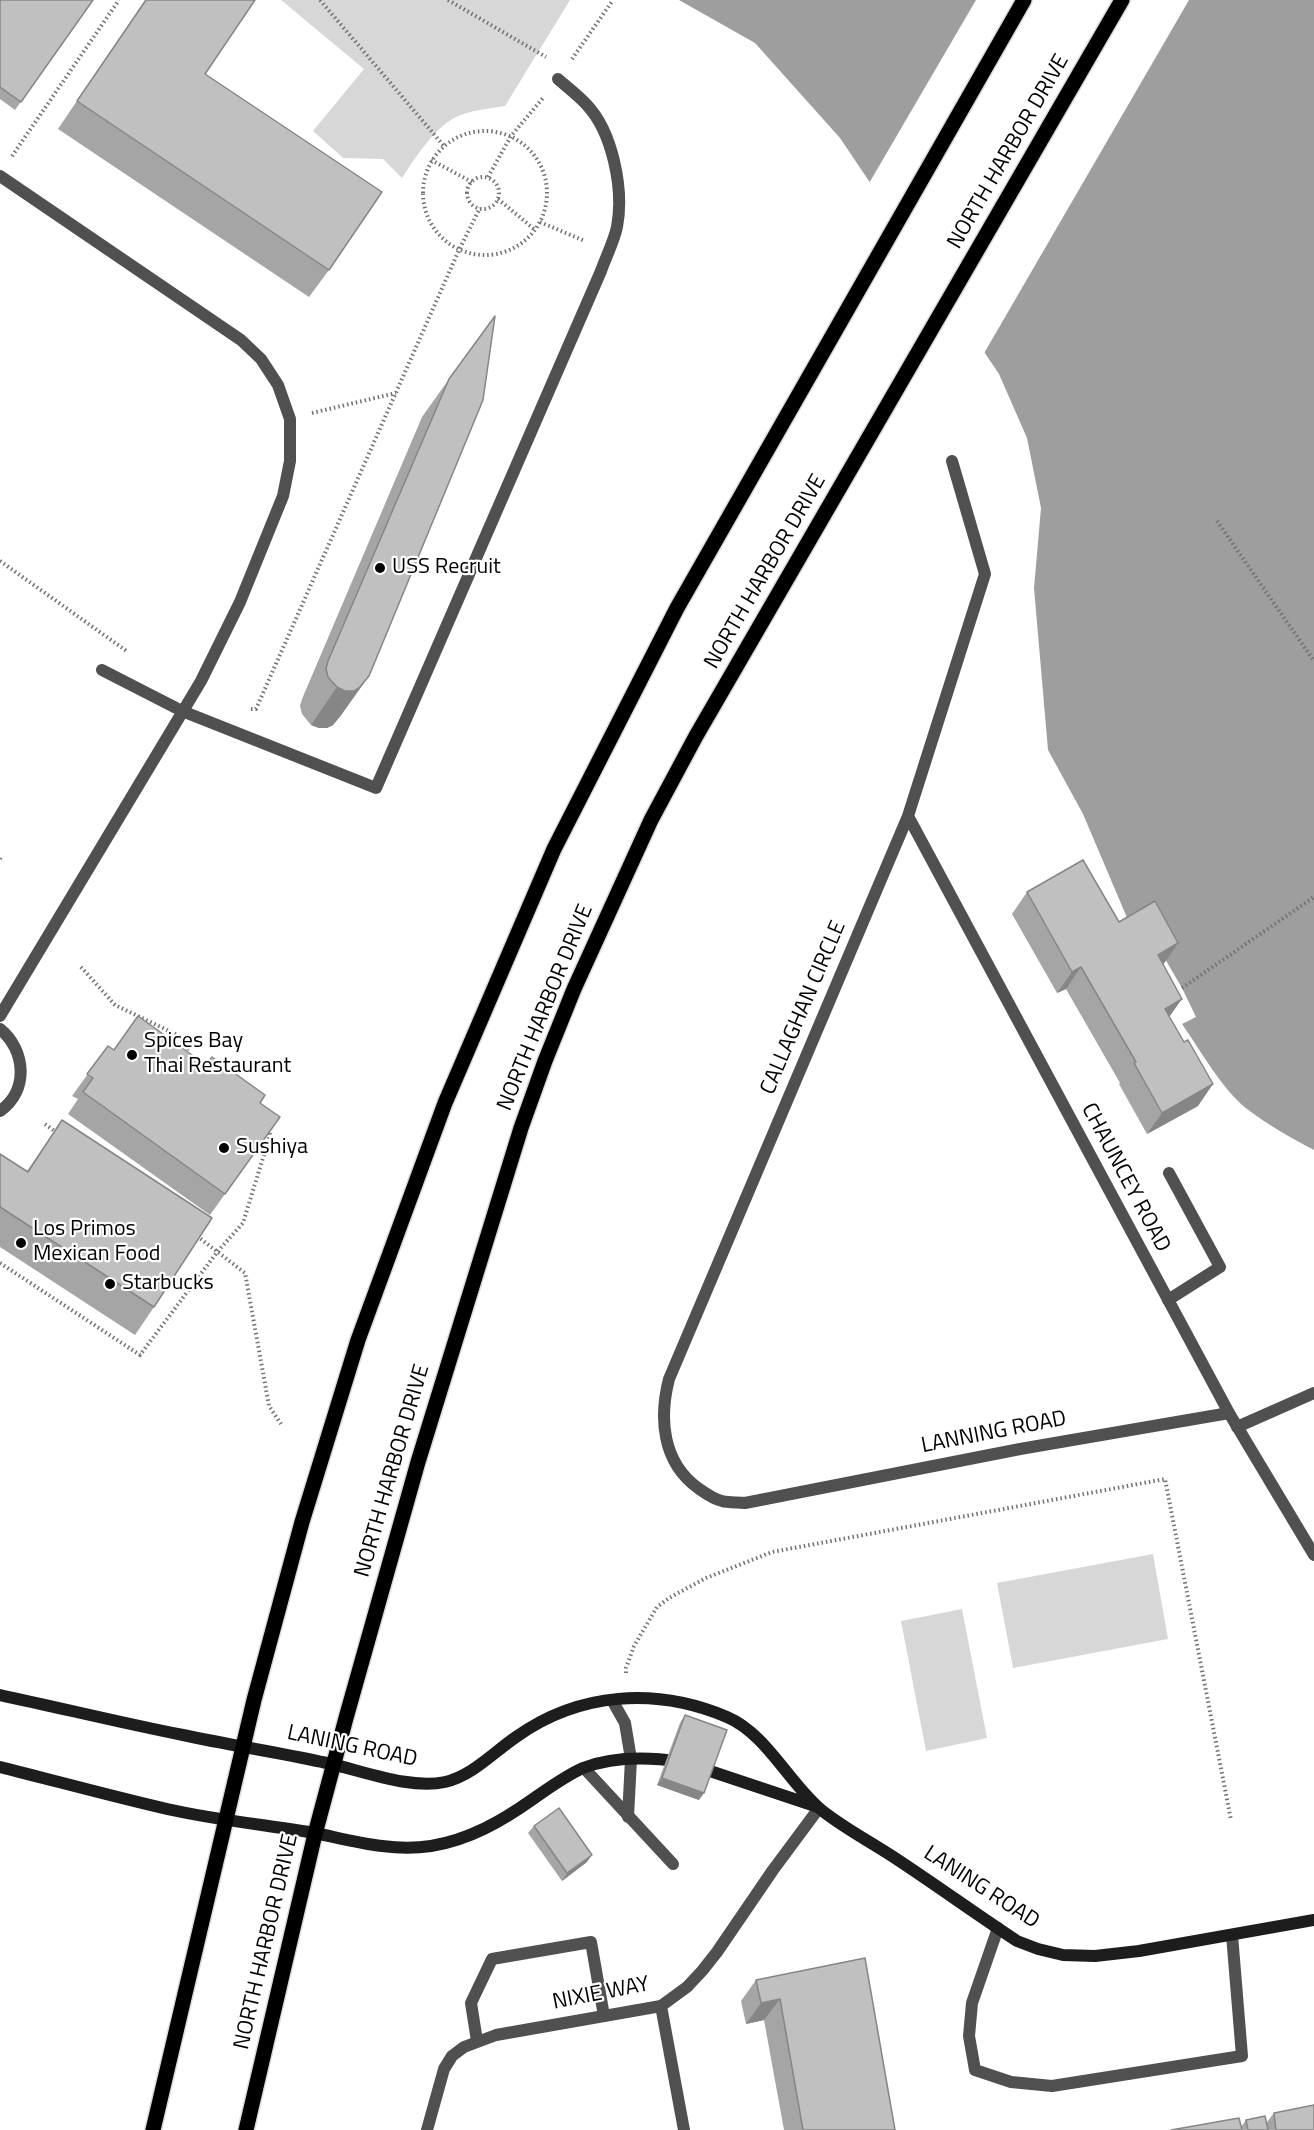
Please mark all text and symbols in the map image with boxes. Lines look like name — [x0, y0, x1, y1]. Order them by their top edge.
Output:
street label: NORTH HARBOR DRIVE — [943, 50, 1075, 254]
street label: NORTH HARBOR DRIVE — [700, 470, 832, 674]
place label: USS Recruit — [392, 555, 501, 581]
marker: USS Recruit — [373, 561, 387, 575]
street label: NORTH HARBOR DRIVE — [493, 901, 599, 1115]
street label: CALLAGHAN CIRCLE — [756, 917, 852, 1099]
place label: Spices Bay Thai Restaurant — [144, 1029, 291, 1080]
marker: Spices Bay Thai Restaurant — [125, 1048, 139, 1062]
street label: CHAUNCEY ROAD — [1075, 1099, 1175, 1257]
place label: Sushiya — [236, 1135, 308, 1161]
marker: Sushiya — [217, 1141, 231, 1155]
place label: Los Primos Mexican Food — [33, 1217, 160, 1268]
marker: Los Primos Mexican Food — [14, 1236, 28, 1250]
place label: Starbucks — [122, 1271, 214, 1297]
marker: Starbucks — [103, 1277, 117, 1291]
street label: NORTH HARBOR DRIVE — [350, 1362, 436, 1580]
street label: LANNING ROAD — [919, 1406, 1069, 1460]
street label: LANING ROAD — [285, 1720, 419, 1774]
street label: NORTH HARBOR DRIVE — [229, 1832, 305, 2052]
street label: LANING ROAD — [918, 1841, 1044, 1935]
street label: NIXIE WAY — [550, 1972, 652, 2016]

